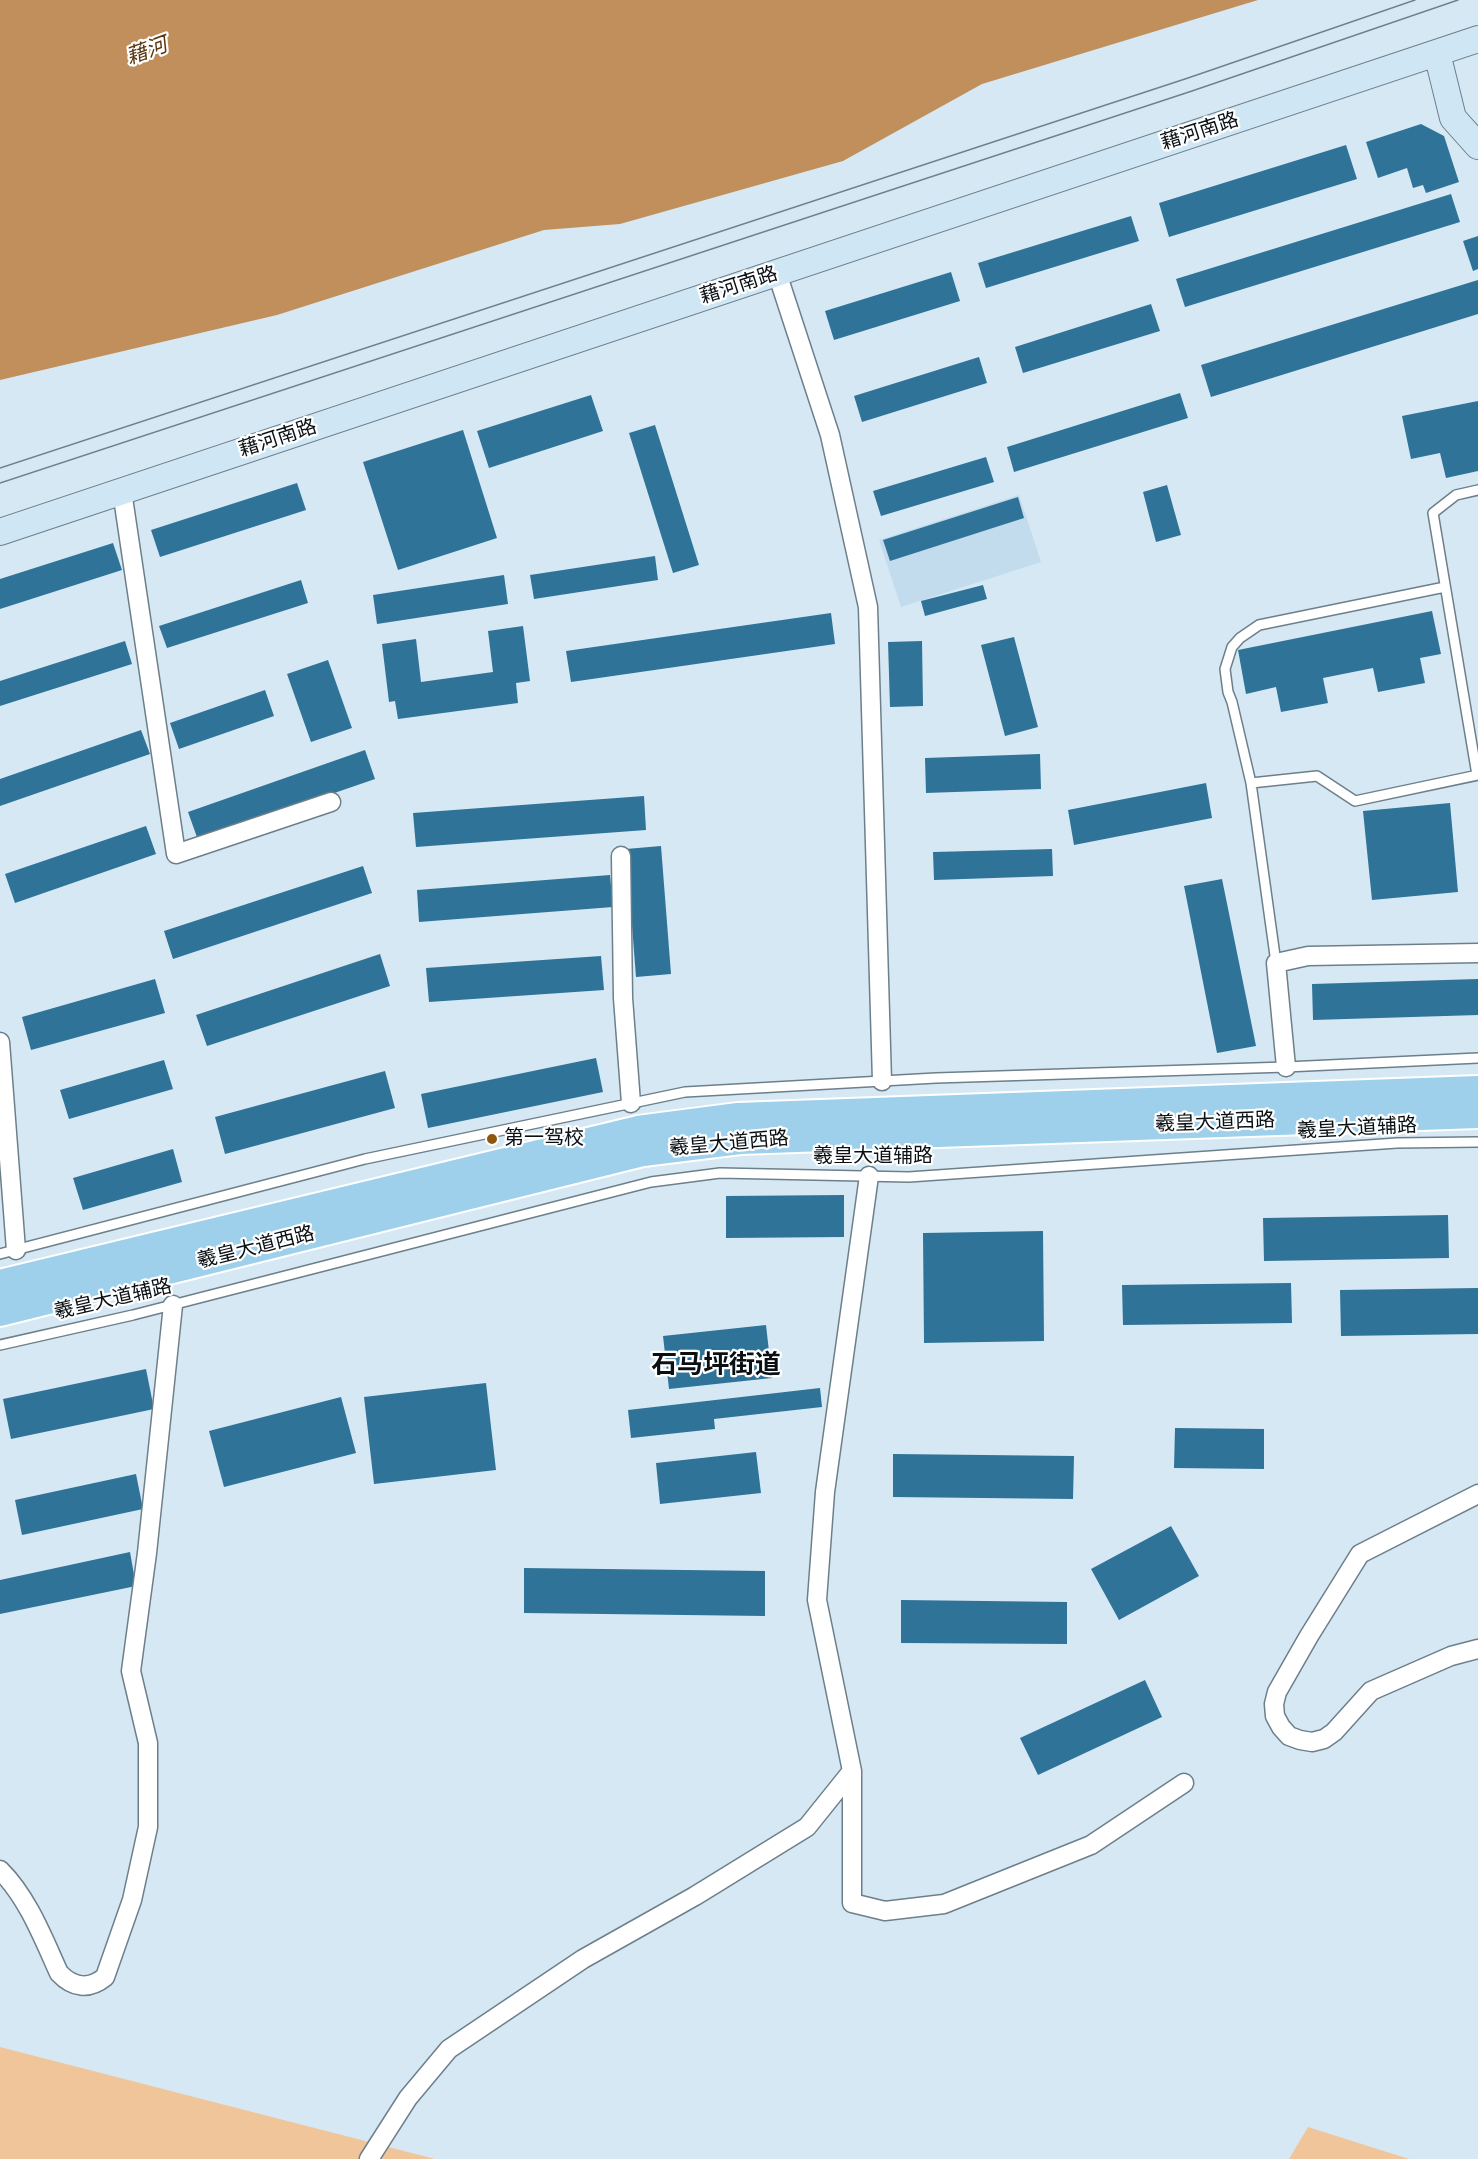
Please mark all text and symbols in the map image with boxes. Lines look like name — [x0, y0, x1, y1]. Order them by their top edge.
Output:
water label: 藉河 — [123, 33, 171, 71]
street label: 藉河南路 — [1158, 108, 1242, 156]
street label: 藉河南路 — [697, 262, 781, 310]
street label: 藉河南路 — [236, 415, 320, 463]
street label: 羲皇大道西路 — [1155, 1109, 1275, 1137]
street label: 羲皇大道辅路 — [1296, 1114, 1418, 1144]
place label: 第一驾校 — [504, 1127, 584, 1151]
street label: 羲皇大道西路 — [668, 1127, 790, 1161]
marker: 第一驾校 — [485, 1132, 499, 1146]
street label: 羲皇大道辅路 — [813, 1145, 933, 1169]
street label: 羲皇大道西路 — [195, 1222, 317, 1274]
street label: 羲皇大道辅路 — [52, 1275, 174, 1325]
district label: 石马坪街道 — [651, 1350, 781, 1382]

